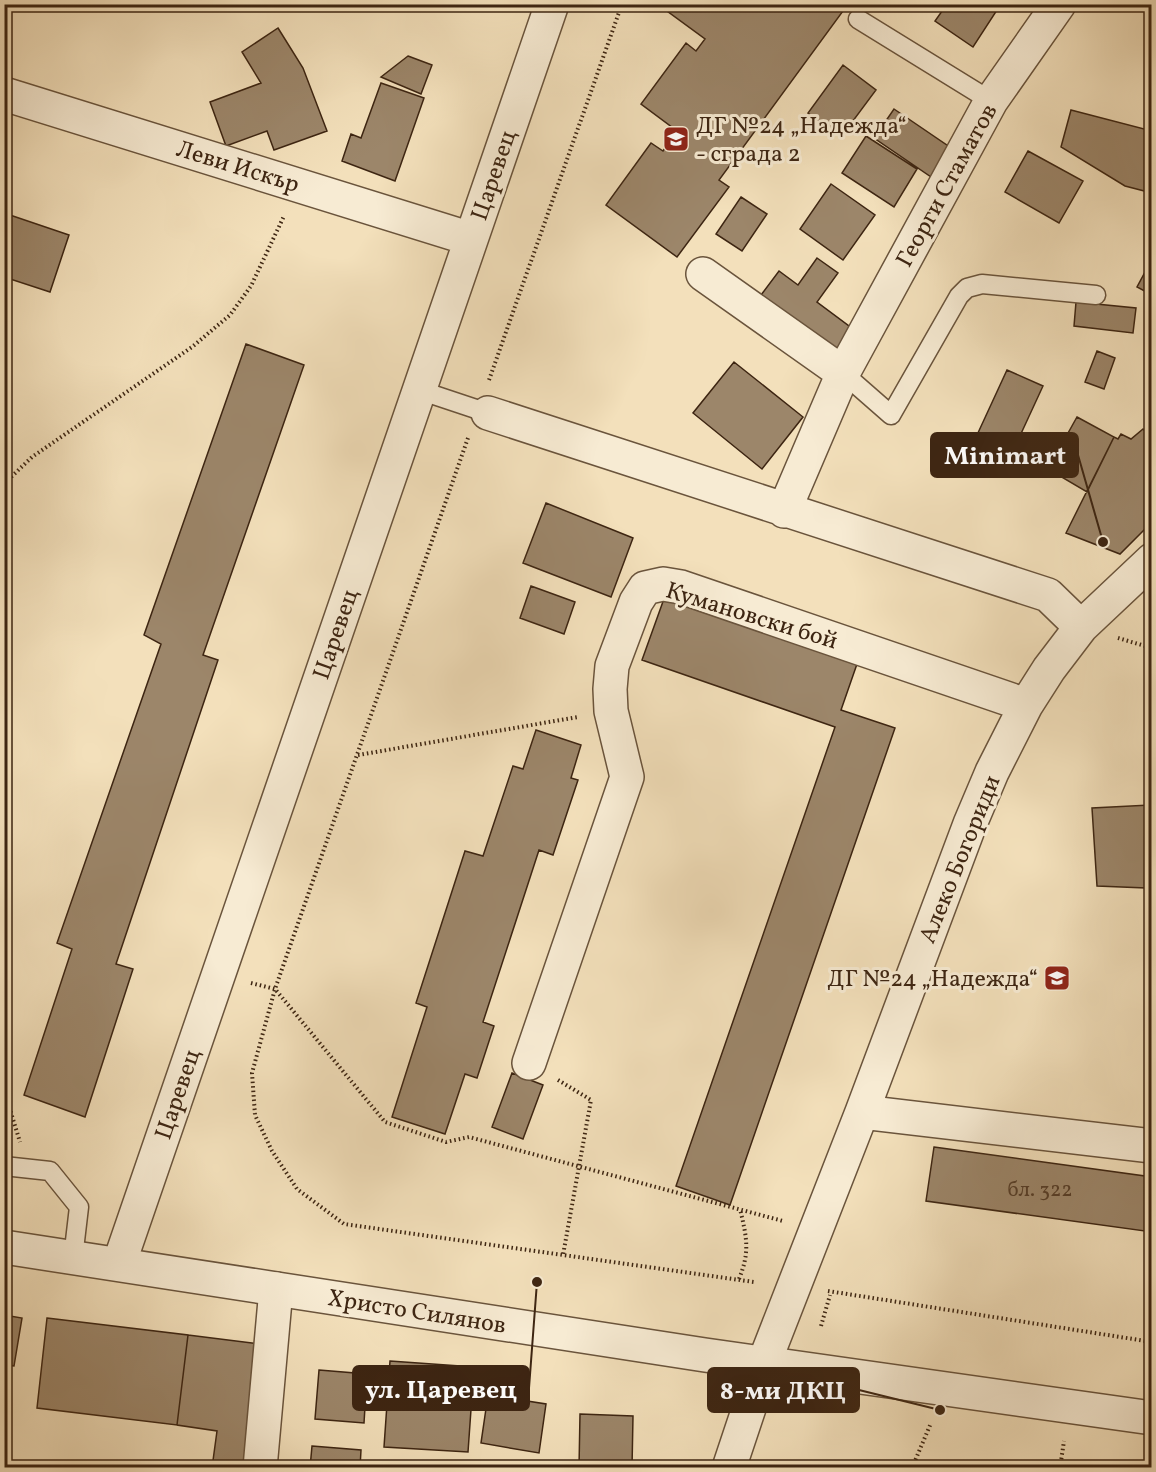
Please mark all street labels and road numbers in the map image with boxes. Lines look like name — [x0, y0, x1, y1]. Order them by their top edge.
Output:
street label: Георги Стаматов — [889, 98, 1007, 274]
street label: Царевец — [464, 126, 526, 225]
street label: Леви Искър — [172, 133, 303, 203]
street label: Кумановски бой — [661, 575, 842, 659]
street label: Царевец — [306, 585, 368, 684]
street label: Алеко Богориди — [912, 771, 1010, 949]
street label: Царевец — [148, 1045, 210, 1144]
street label: Христо Силянов — [325, 1282, 508, 1344]

